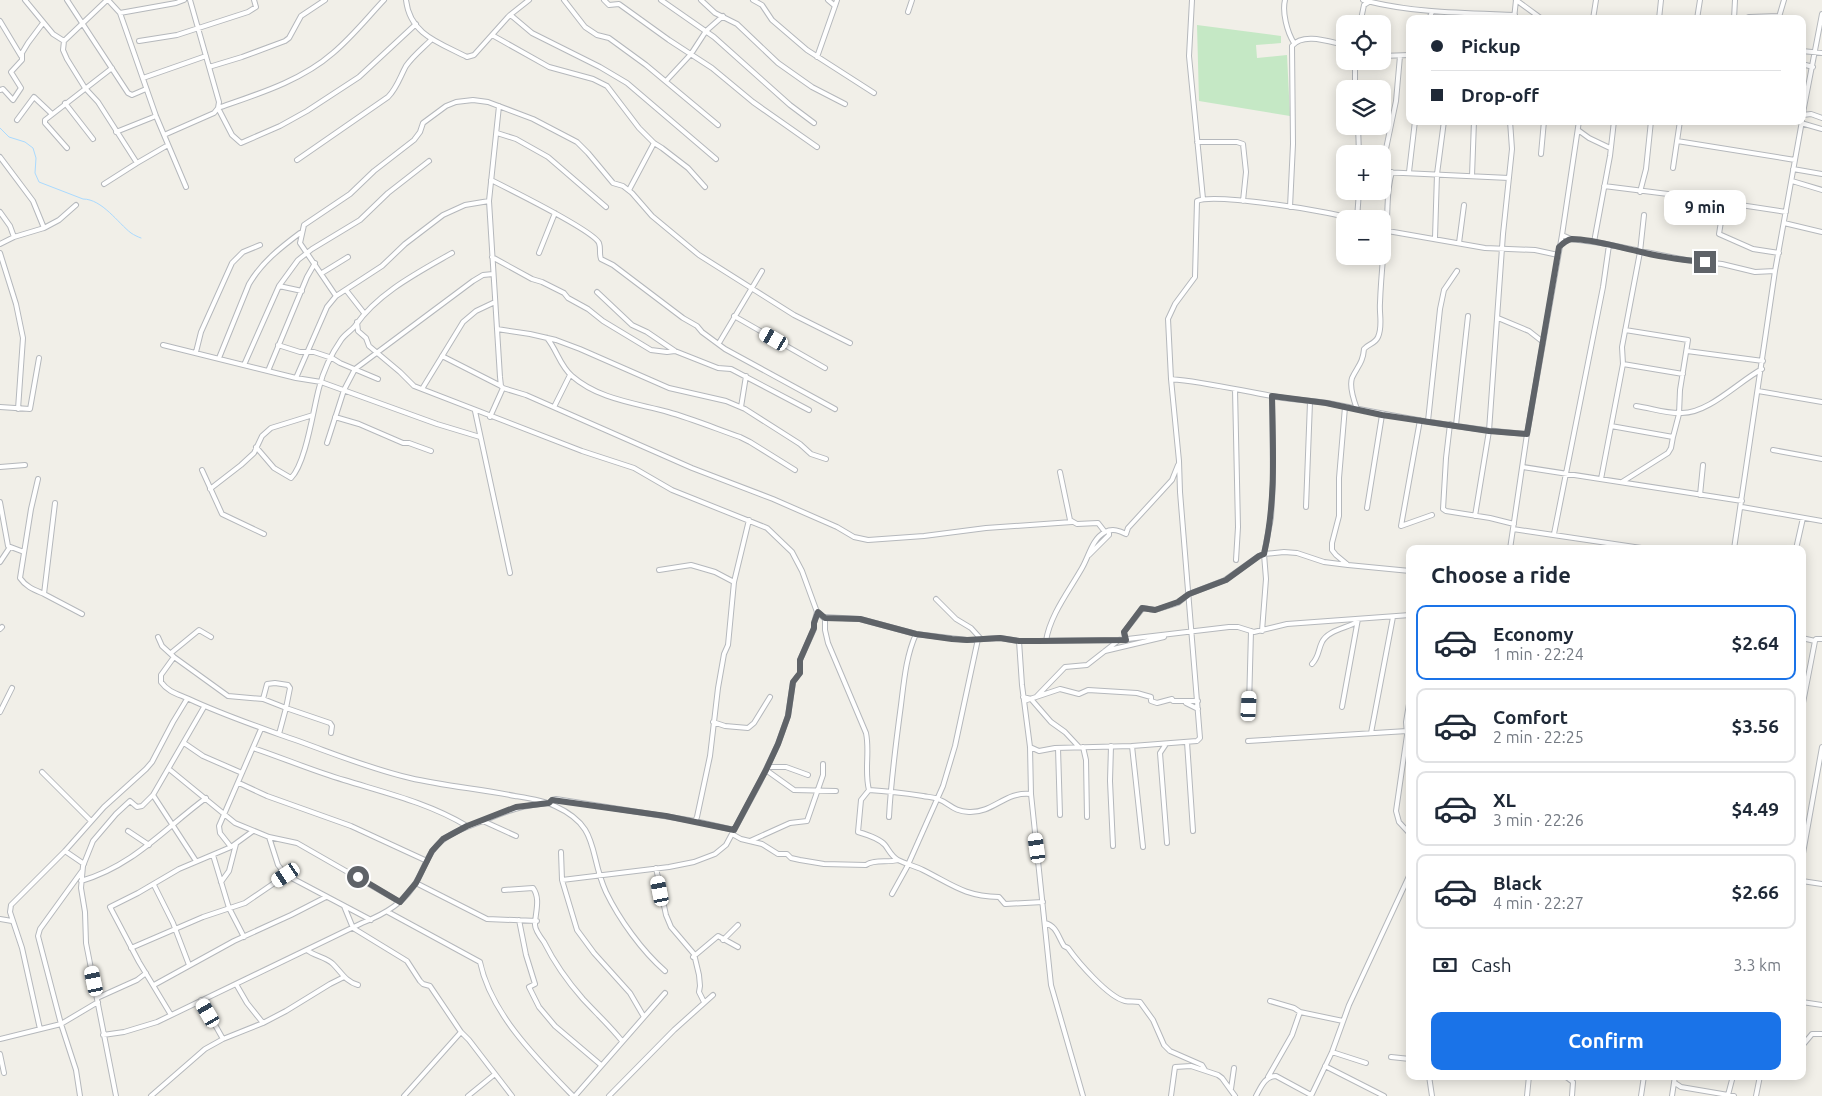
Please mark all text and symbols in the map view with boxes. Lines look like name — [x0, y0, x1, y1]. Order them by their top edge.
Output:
map controls — [1336, 15, 1391, 265]
button: locate — [1336, 15, 1391, 70]
text: Pickup — [1461, 35, 1521, 57]
button: layers — [1336, 80, 1391, 135]
text: Drop-off — [1461, 84, 1539, 106]
button: + — [1336, 145, 1391, 200]
callout: 9 min — [1664, 190, 1746, 224]
text: 9 min — [1685, 198, 1725, 216]
button: − — [1336, 210, 1391, 265]
route end — [1694, 251, 1716, 273]
car — [757, 325, 790, 353]
text: Choose a ride — [1431, 562, 1571, 587]
icon: car — [1433, 620, 1478, 665]
text: Economy — [1493, 623, 1574, 645]
text: $2.64 — [1731, 632, 1779, 654]
text: 1 min · 22:24 — [1493, 645, 1584, 663]
car — [1240, 691, 1257, 721]
icon: car — [1433, 703, 1478, 748]
text: Comfort — [1493, 706, 1568, 728]
text: $3.56 — [1731, 715, 1779, 737]
text: 2 min · 22:25 — [1493, 728, 1584, 746]
icon: car — [1433, 786, 1478, 831]
text: XL — [1493, 789, 1516, 811]
text: $4.49 — [1731, 798, 1779, 820]
text: 3 min · 22:26 — [1493, 811, 1584, 829]
car — [1027, 832, 1046, 864]
car — [269, 860, 302, 890]
route start — [347, 866, 369, 888]
icon: car — [1433, 869, 1478, 914]
text: Black — [1493, 872, 1542, 894]
car — [649, 875, 670, 907]
text: $2.66 — [1731, 881, 1779, 903]
text: 4 min · 22:27 — [1493, 894, 1584, 912]
icon: cash — [1431, 951, 1459, 979]
text: Cash — [1471, 954, 1512, 976]
text: 3.3 km — [1733, 956, 1781, 974]
car — [83, 965, 104, 997]
car — [194, 996, 221, 1030]
button: Confirm — [1431, 1012, 1781, 1070]

